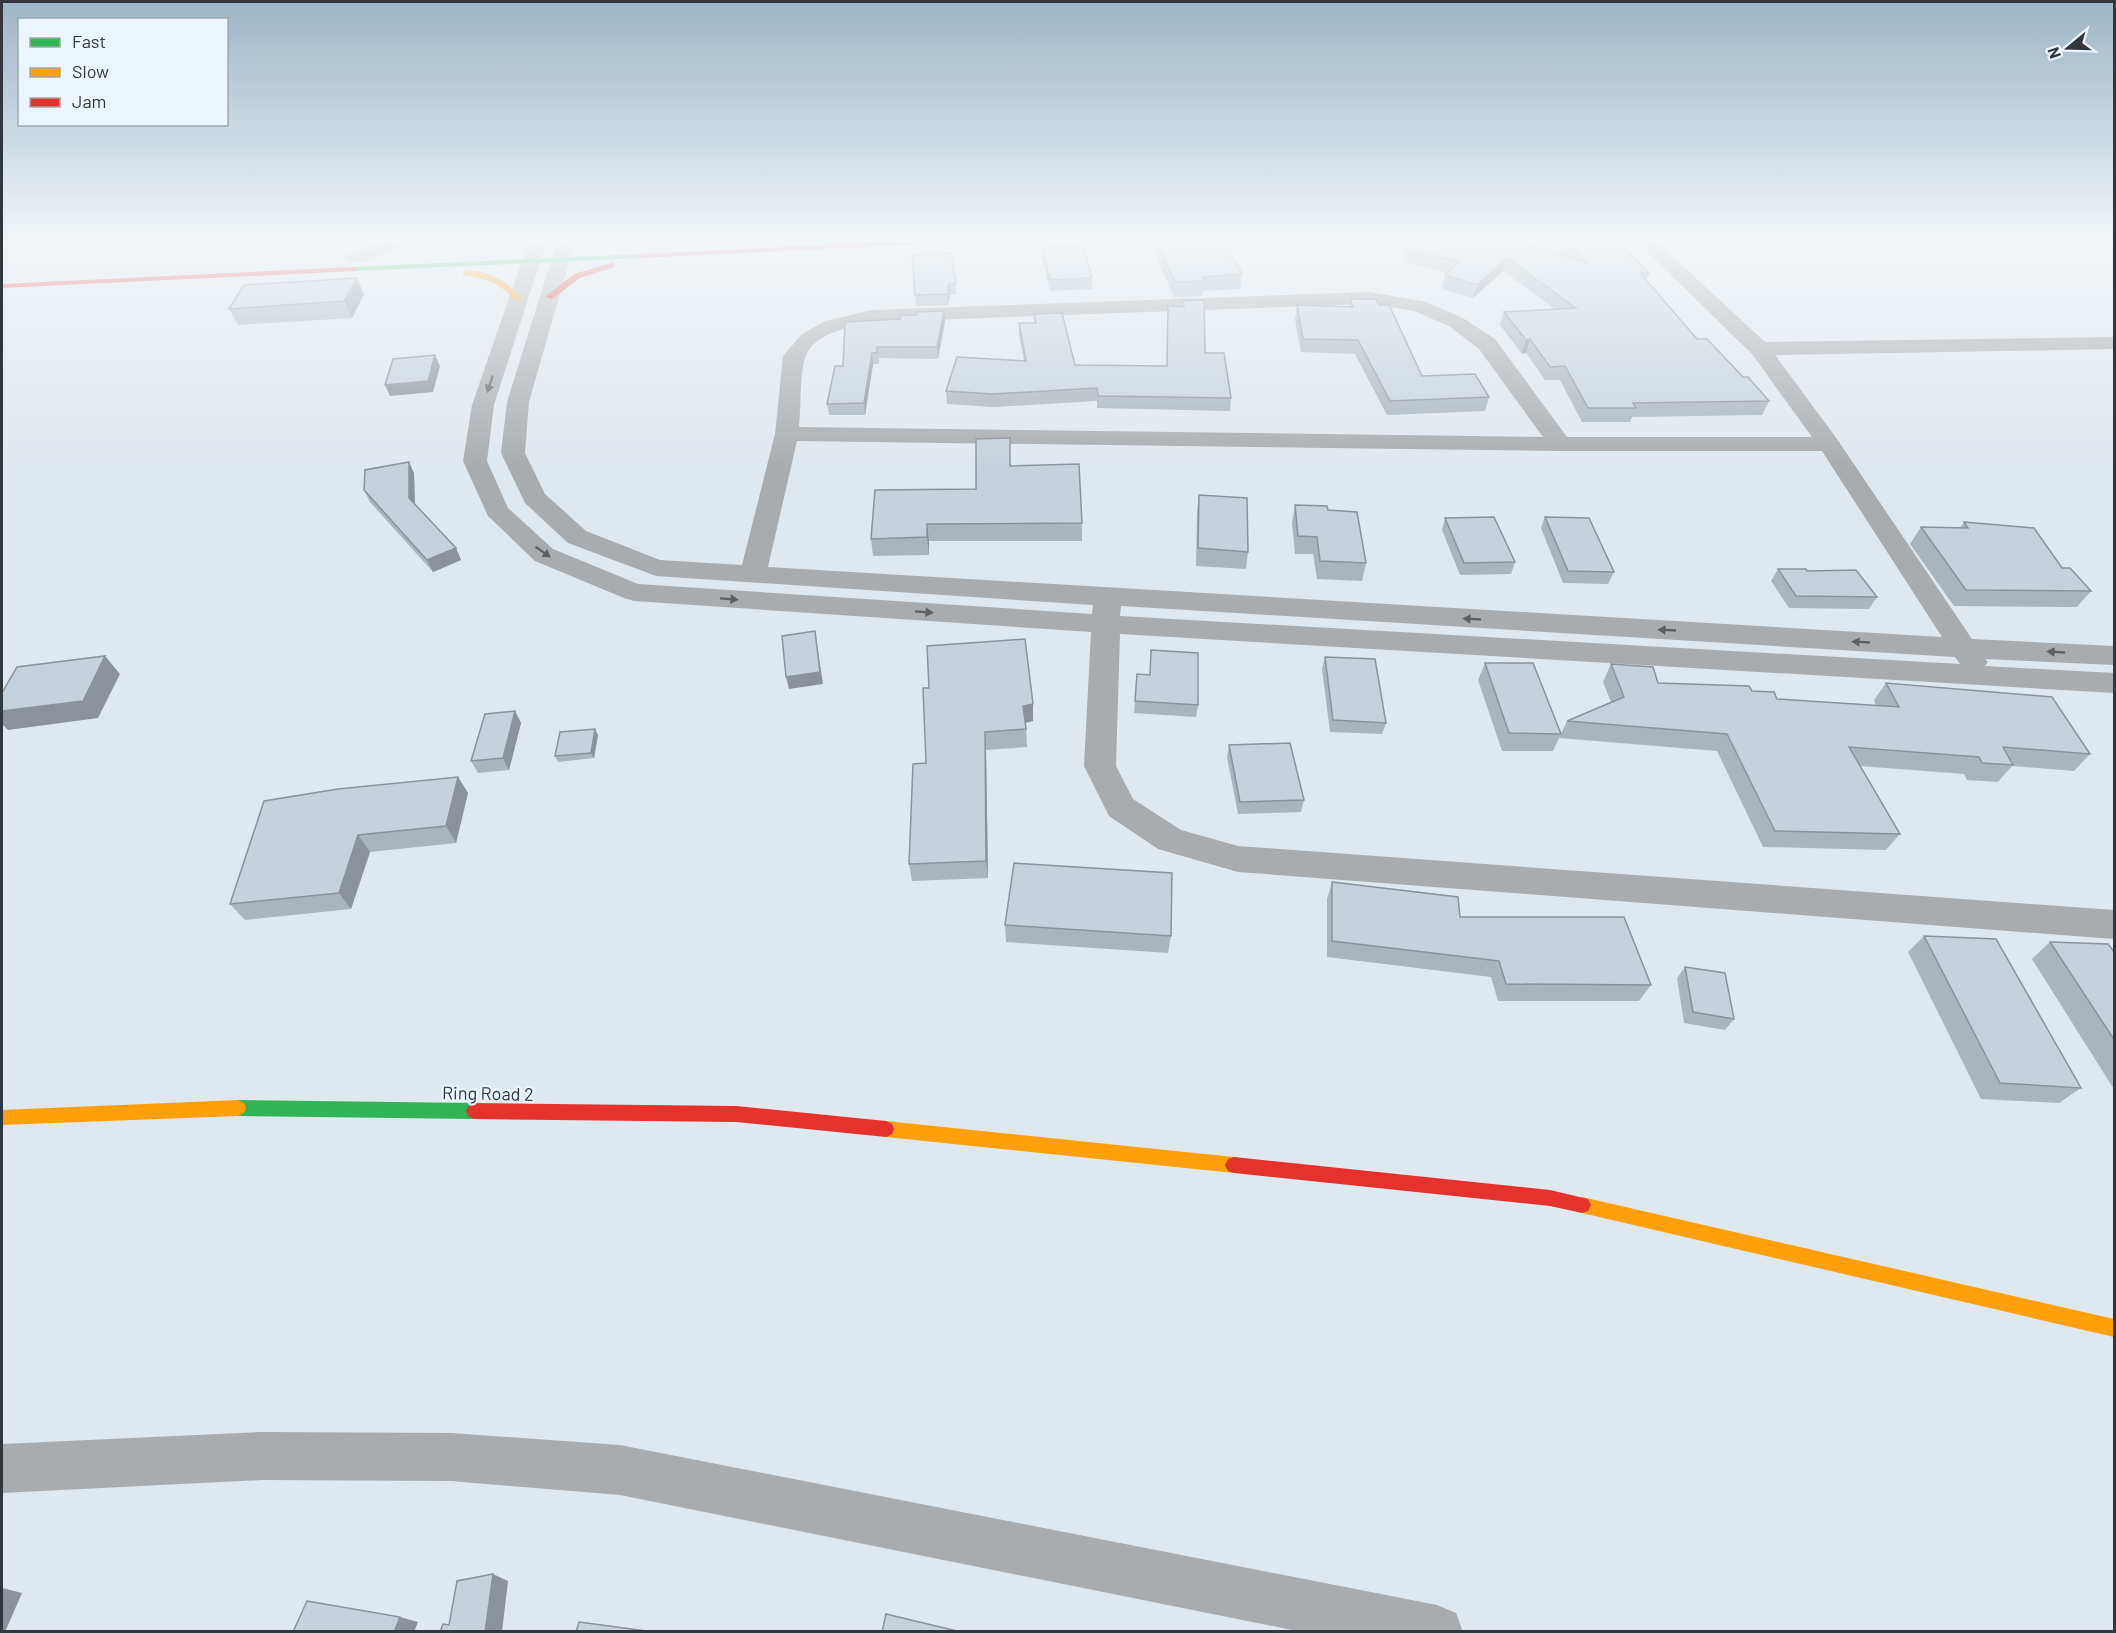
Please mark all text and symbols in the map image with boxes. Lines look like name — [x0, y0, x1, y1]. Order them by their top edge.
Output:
legend — [18, 18, 228, 126]
north arrow — [2038, 18, 2098, 78]
text: Fast — [72, 30, 106, 52]
text: N — [2043, 45, 2064, 61]
text: Slow — [72, 60, 109, 82]
text: Jam — [72, 90, 106, 112]
one-way arrow — [484, 376, 494, 394]
one-way arrow — [535, 546, 551, 558]
one-way arrow — [720, 594, 739, 604]
one-way arrow — [914, 607, 933, 616]
one-way arrow — [1462, 614, 1481, 624]
one-way arrow — [1657, 626, 1676, 635]
one-way arrow — [1852, 637, 1871, 647]
one-way arrow — [2047, 648, 2066, 657]
street label: Ring Road 2 — [442, 1081, 534, 1105]

